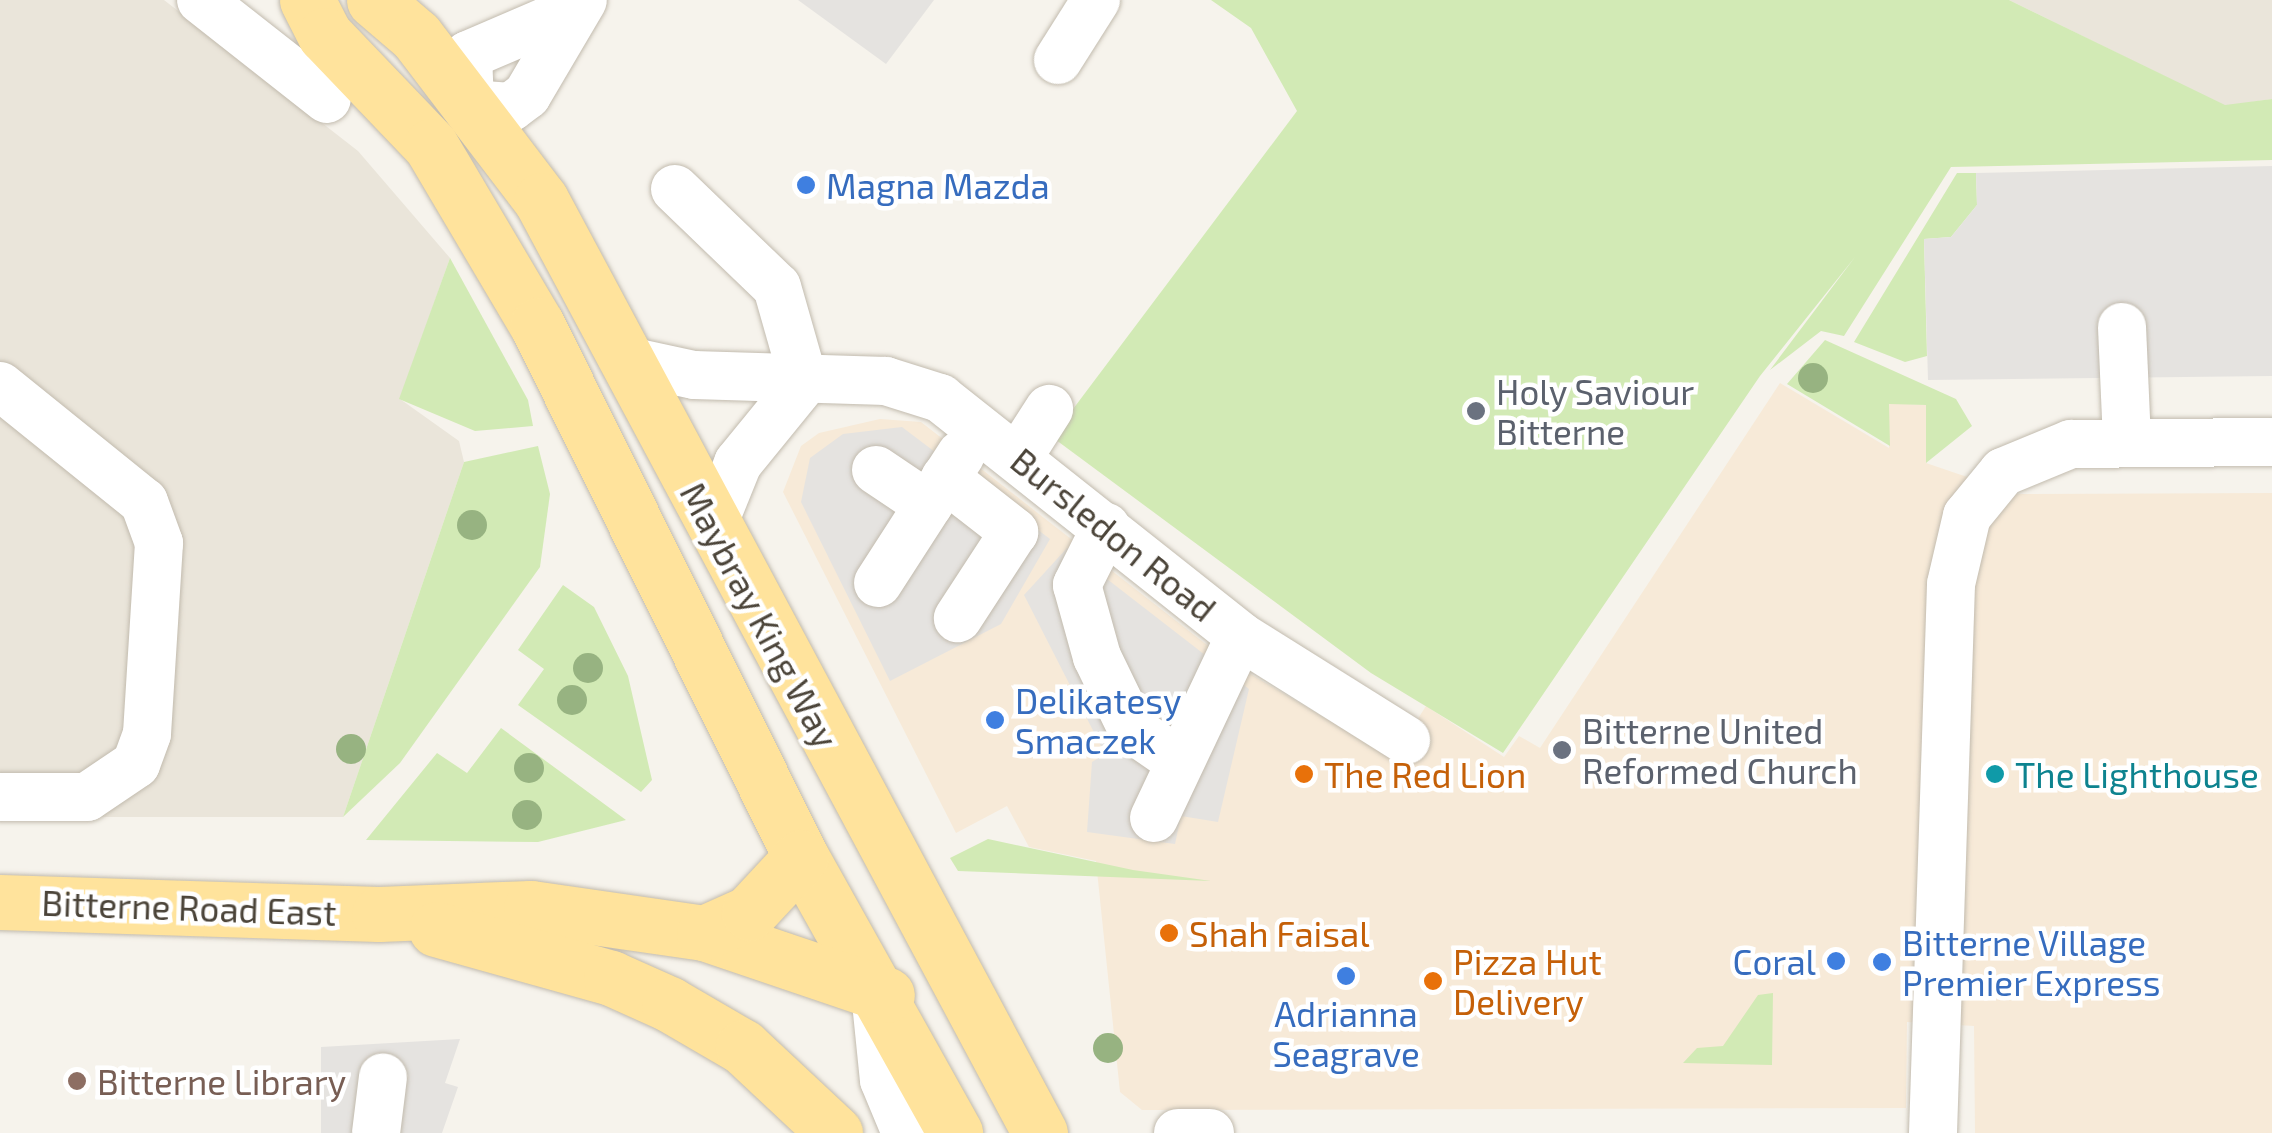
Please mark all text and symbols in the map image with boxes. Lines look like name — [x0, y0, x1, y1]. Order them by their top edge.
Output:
place label: Magna Mazda — [826, 164, 1050, 206]
marker: Magna Mazda — [795, 174, 817, 196]
place label: Holy Saviour Bitterne — [1496, 370, 1695, 452]
marker: Holy Saviour Bitterne — [1465, 400, 1487, 422]
street label: Bursledon Road — [1003, 439, 1225, 629]
street label: Maybray King Way — [672, 475, 848, 755]
place label: Delikatesy Smaczek — [1015, 679, 1181, 761]
marker: Delikatesy Smaczek — [984, 709, 1006, 731]
place label: Bitterne United Reformed Church — [1582, 709, 1858, 791]
marker: Bitterne United Reformed Church — [1551, 739, 1573, 761]
place label: The Red Lion — [1324, 753, 1526, 795]
place label: The Lighthouse — [2015, 753, 2259, 795]
marker: The Red Lion — [1293, 763, 1315, 785]
marker: The Lighthouse — [1984, 763, 2006, 785]
street label: Bitterne Road East — [41, 881, 337, 933]
place label: Shah Faisal — [1189, 912, 1370, 954]
place label: Bitterne Village Premier Express — [1902, 921, 2161, 1003]
marker: Shah Faisal — [1158, 922, 1180, 944]
place label: Pizza Hut Delivery — [1453, 940, 1602, 1022]
place label: Coral — [1733, 940, 1816, 982]
marker: Coral — [1825, 950, 1847, 972]
marker: Bitterne Village Premier Express — [1871, 951, 1893, 973]
marker: Adrianna Seagrave — [1335, 965, 1357, 987]
marker: Pizza Hut Delivery — [1422, 970, 1444, 992]
place label: Adrianna Seagrave — [1272, 992, 1420, 1074]
place label: Bitterne Library — [97, 1060, 346, 1102]
marker: Bitterne Library — [66, 1070, 88, 1092]

